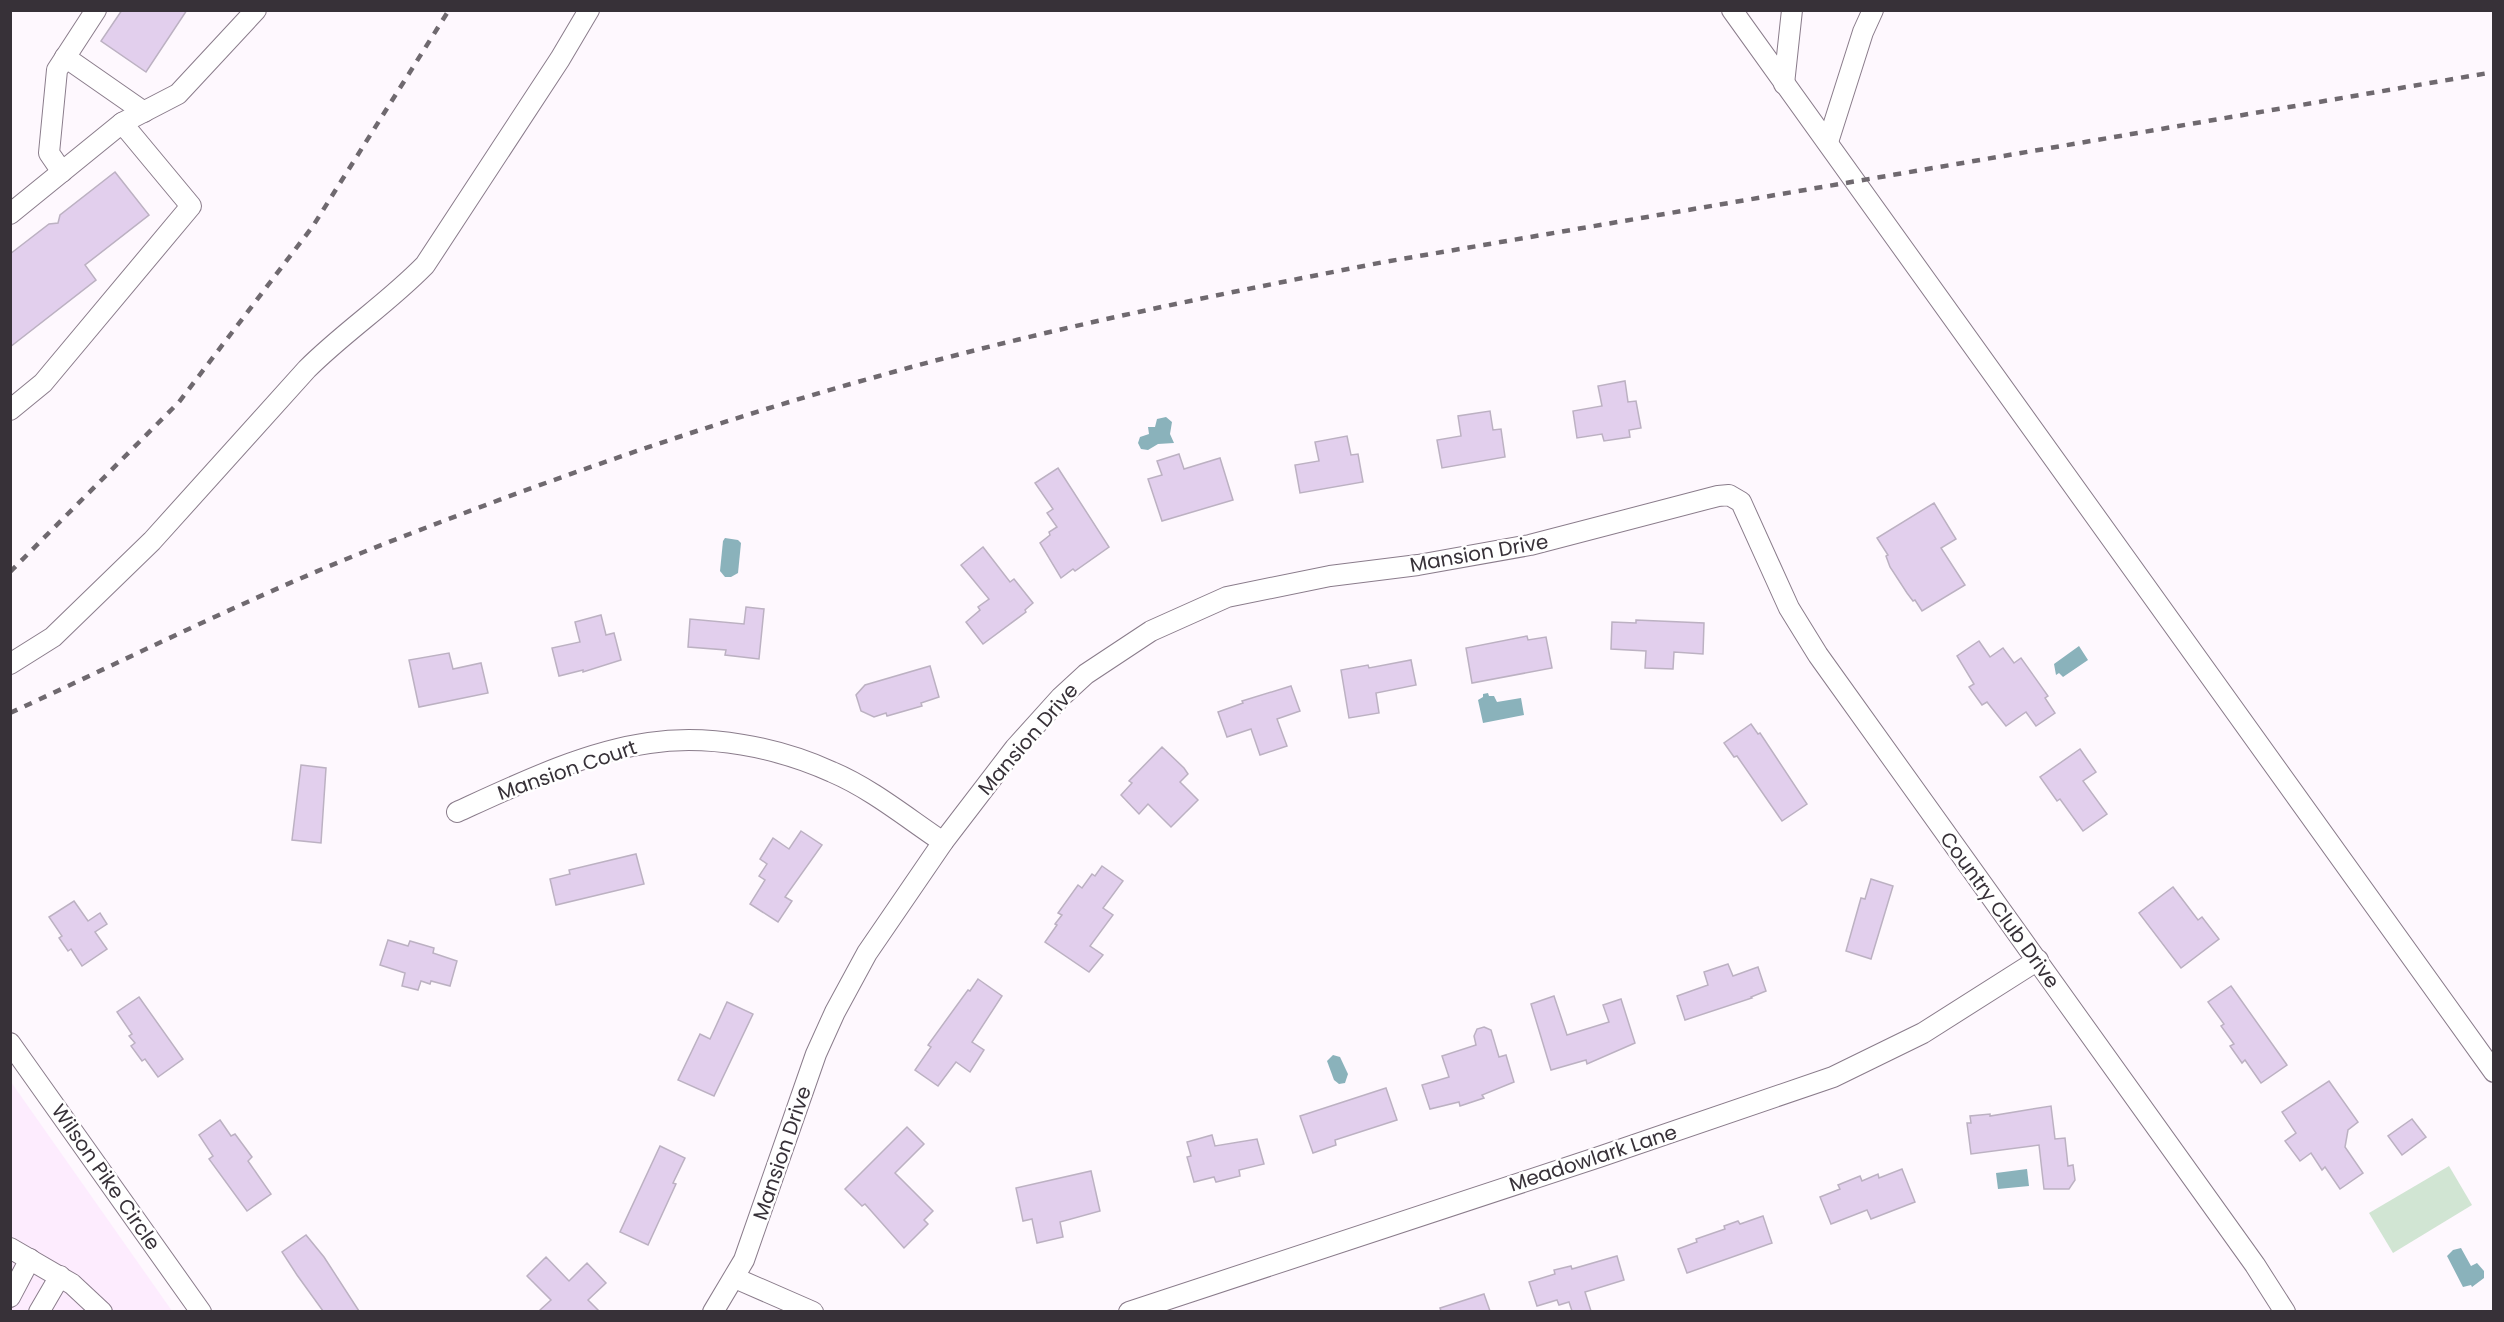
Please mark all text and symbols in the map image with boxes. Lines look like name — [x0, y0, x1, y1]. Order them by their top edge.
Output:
street label: Mansion Drive — [1408, 527, 1550, 579]
street label: Mansion Drive — [972, 677, 1084, 801]
street label: Mansion Court — [494, 733, 640, 807]
street label: Country Club Drive — [1934, 826, 2066, 994]
street label: Mansion Drive — [746, 1082, 818, 1224]
street label: Wilson Pike Circle — [45, 1098, 167, 1256]
street label: Meadowlark Lane — [1506, 1118, 1680, 1198]

